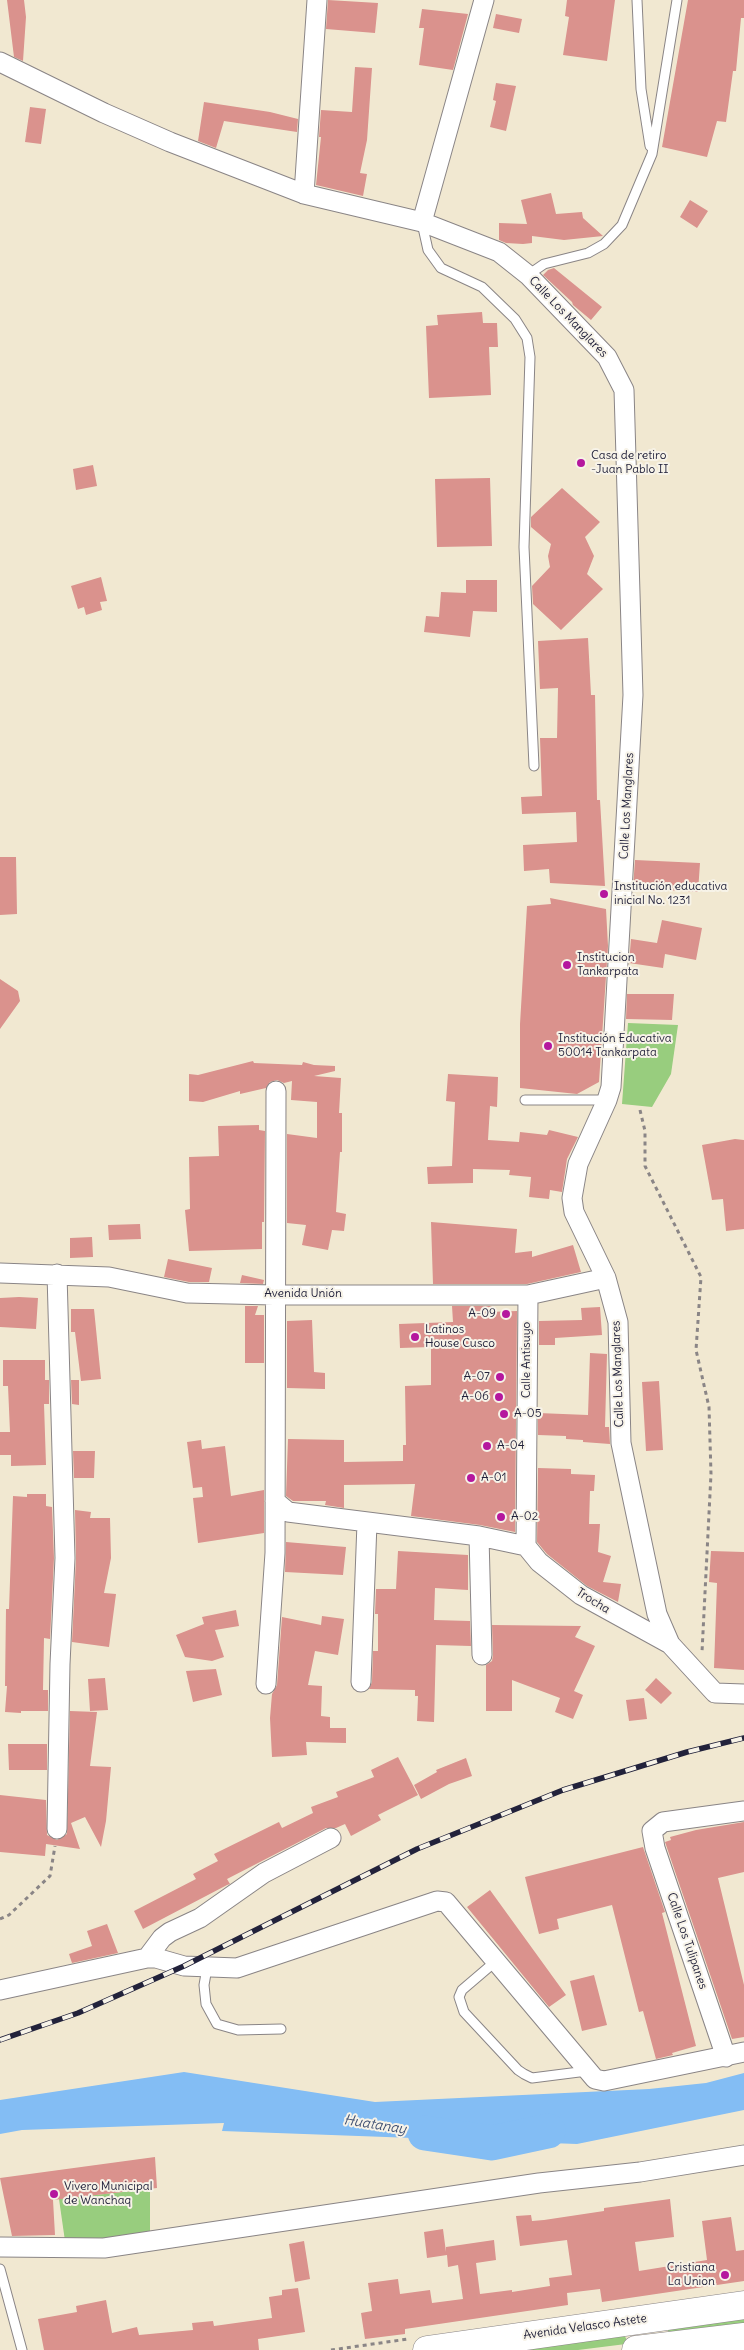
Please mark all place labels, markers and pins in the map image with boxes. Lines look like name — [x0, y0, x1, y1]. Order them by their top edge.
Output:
place label: Casa de retiro -Juan Pablo II — [591, 449, 668, 477]
marker: Casa de retiro -Juan Pablo II — [575, 457, 587, 469]
place label: Institución educativa inicial No. 1231 — [614, 880, 727, 908]
marker: Institución educativa inicial No. 1231 — [598, 888, 610, 900]
place label: Institucion Tankarpata — [577, 951, 639, 979]
marker: Institucion Tankarpata — [561, 959, 573, 971]
place label: Institución Educativa 50014 Tankarpata — [558, 1032, 672, 1060]
marker: Institución Educativa 50014 Tankarpata — [542, 1040, 554, 1052]
place label: A-09 — [468, 1307, 496, 1321]
marker: A-09 — [500, 1308, 512, 1320]
place label: Latinos House Cusco — [425, 1323, 495, 1351]
marker: Latinos House Cusco — [409, 1331, 421, 1343]
place label: A-07 — [464, 1370, 490, 1384]
marker: A-07 — [494, 1371, 506, 1383]
place label: A-06 — [461, 1390, 489, 1404]
marker: A-06 — [493, 1391, 505, 1403]
place label: A-05 — [514, 1407, 542, 1421]
marker: A-05 — [498, 1408, 510, 1420]
place label: A-04 — [497, 1439, 525, 1453]
marker: A-04 — [481, 1440, 493, 1452]
place label: A-01 — [481, 1471, 506, 1485]
marker: A-01 — [465, 1472, 477, 1484]
place label: A-02 — [511, 1510, 538, 1524]
marker: A-02 — [495, 1511, 507, 1523]
place label: Vivero Municipal de Wanchaq — [64, 2180, 152, 2208]
marker: Vivero Municipal de Wanchaq — [48, 2188, 60, 2200]
place label: Cristiana La Union — [667, 2261, 715, 2289]
marker: Cristiana La Union — [719, 2269, 731, 2281]

